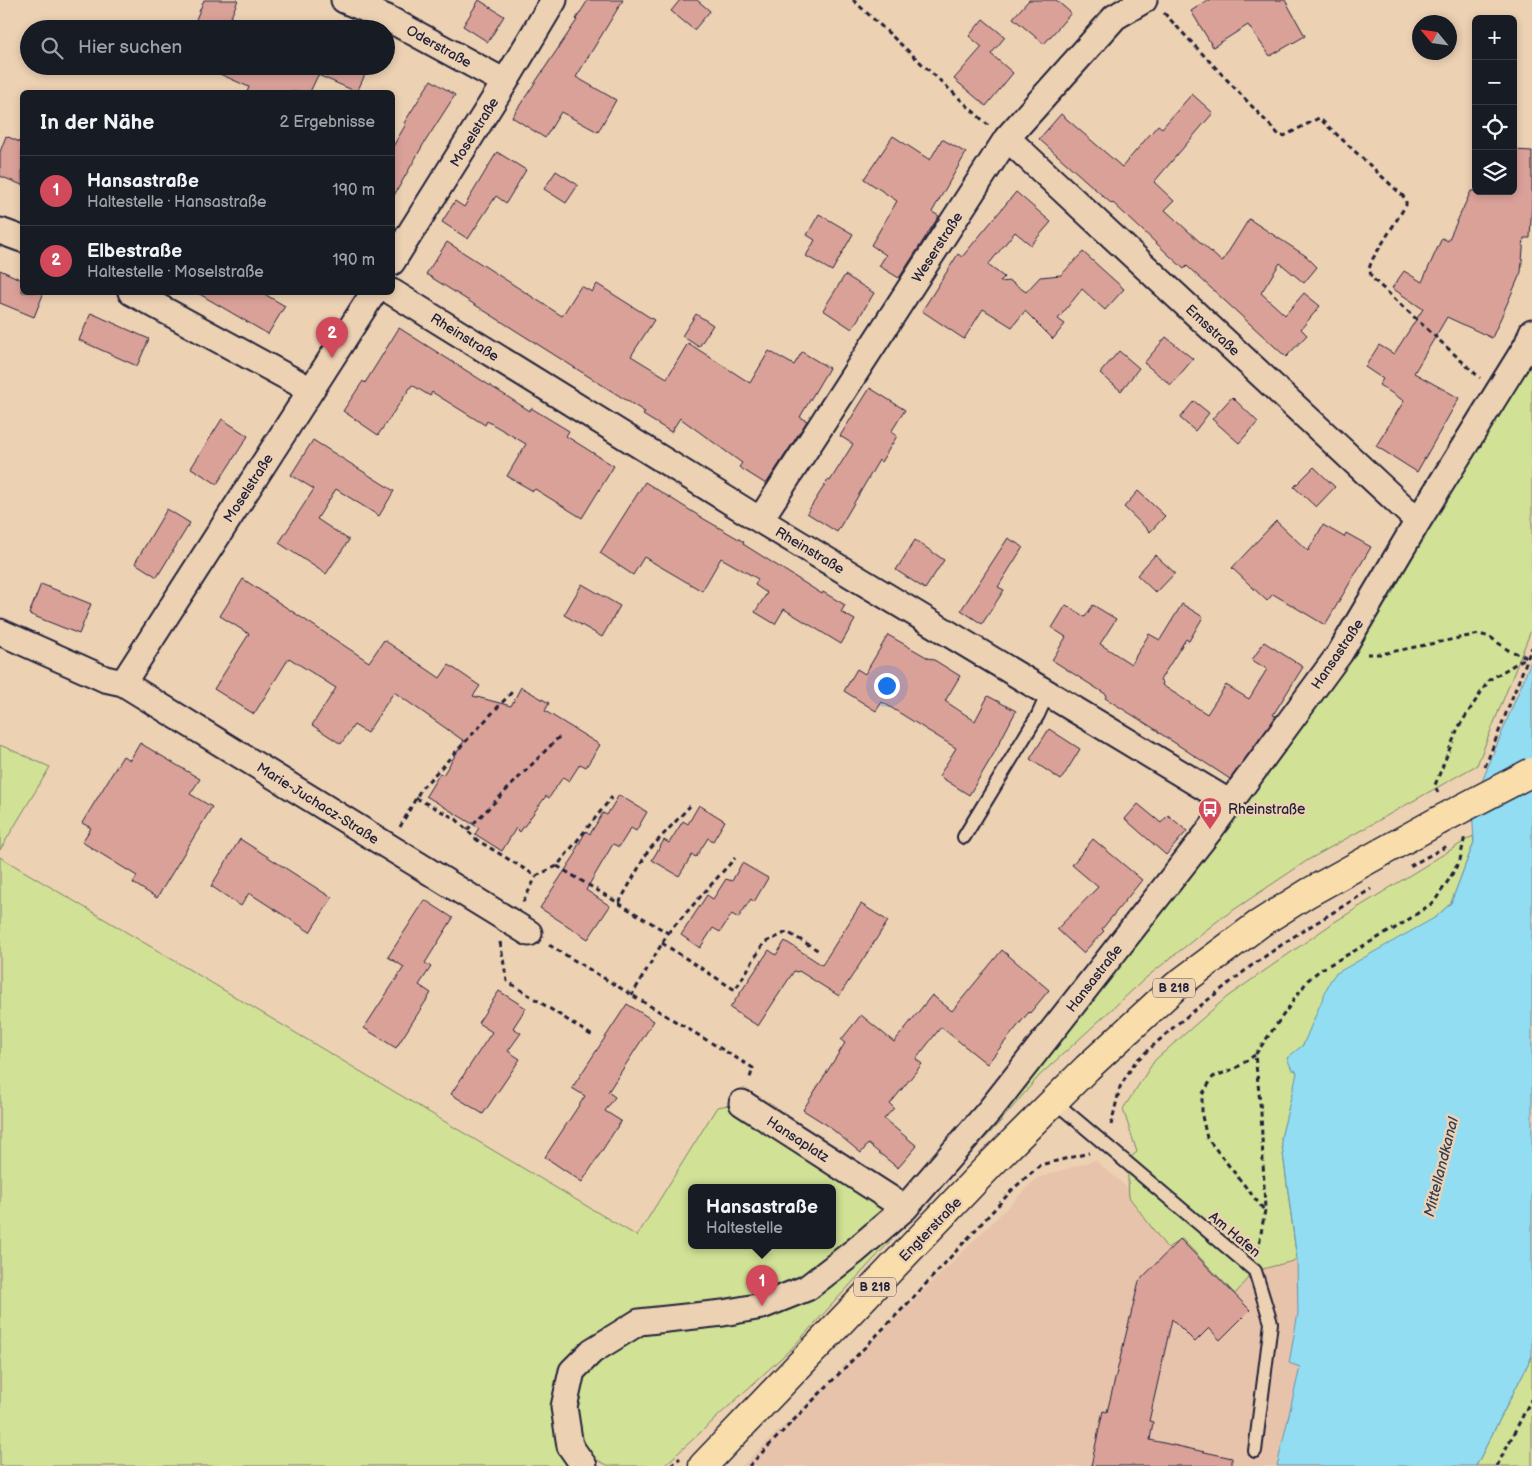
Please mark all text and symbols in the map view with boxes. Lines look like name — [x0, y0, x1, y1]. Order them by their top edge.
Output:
north arrow — [1412, 15, 1457, 60]
map controls — [1472, 15, 1517, 195]
button: + — [1472, 15, 1517, 60]
search box — [20, 20, 395, 75]
street label: Oderstraße — [403, 22, 474, 71]
icon: search — [38, 34, 66, 62]
text: Hier suchen — [78, 36, 182, 59]
button: − — [1472, 60, 1517, 105]
street label: Moselstraße — [446, 95, 502, 170]
button: locate — [1472, 105, 1517, 150]
text: In der Nähe — [40, 110, 154, 135]
text: 2 Ergebnisse — [279, 113, 375, 132]
button: layers — [1472, 150, 1517, 195]
text: Hansastraße — [87, 170, 199, 193]
text: 1 — [53, 181, 59, 200]
text: 190 m — [333, 181, 375, 200]
text: Haltestelle · Hansastraße — [87, 193, 267, 212]
street label: Weserstraße — [908, 209, 966, 286]
text: Elbestraße — [87, 240, 182, 263]
text: 2 — [51, 251, 61, 270]
text: 190 m — [333, 251, 375, 270]
text: Haltestelle · Moselstraße — [87, 263, 264, 282]
street label: Emsstraße — [1182, 301, 1243, 360]
street label: Rheinstraße — [427, 310, 502, 365]
pin: 2 — [316, 317, 348, 358]
street label: Moselstraße — [220, 451, 277, 526]
street label: Rheinstraße — [772, 523, 847, 578]
street label: Hansastraße — [1308, 616, 1367, 693]
your location — [874, 673, 900, 699]
street label: Marie-Juchacz-Straße — [254, 759, 382, 848]
bus stop icon: Rheinstraße — [1197, 796, 1223, 830]
place label: Rheinstraße — [1228, 801, 1305, 818]
street label: Hansastraße — [1063, 941, 1126, 1015]
road number: B 218 — [1153, 978, 1195, 998]
street label: Hansaplatz — [763, 1113, 832, 1166]
water label: Mittellandkanal — [1420, 1115, 1463, 1219]
popup — [688, 1184, 836, 1249]
street label: Engterstraße — [896, 1194, 965, 1265]
text: Hansastraße — [706, 1196, 818, 1219]
street label: Am Hafen — [1205, 1208, 1264, 1261]
text: Haltestelle — [706, 1219, 783, 1238]
pin: 1 — [746, 1265, 778, 1306]
road number: B 218 — [854, 1277, 896, 1296]

